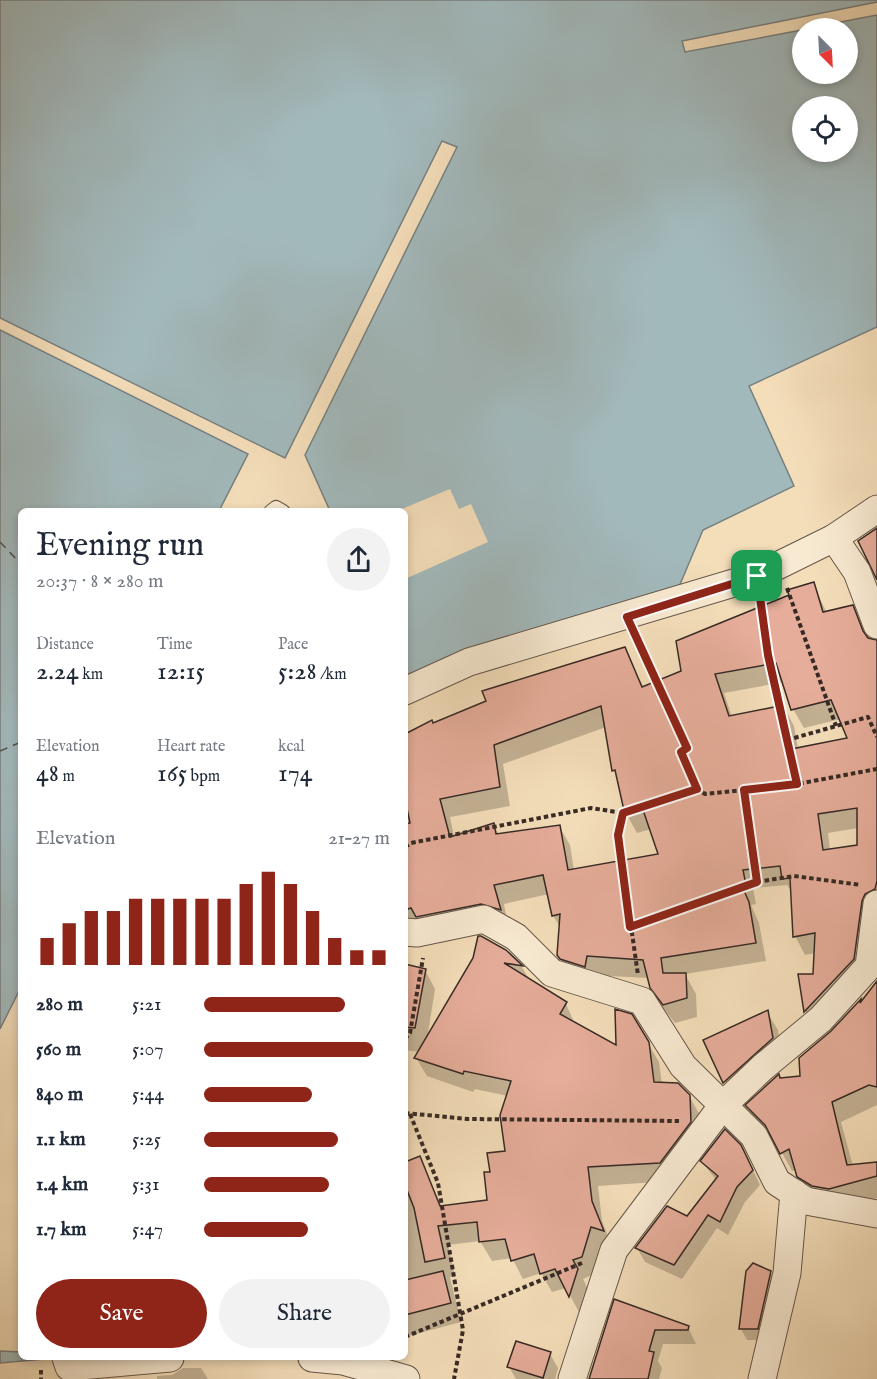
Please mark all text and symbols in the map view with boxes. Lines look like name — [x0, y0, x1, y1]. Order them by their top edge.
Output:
north arrow — [792, 18, 858, 84]
map controls — [792, 18, 858, 162]
button: locate — [792, 96, 858, 162]
text: Evening run — [36, 525, 204, 567]
button: share — [327, 528, 390, 591]
pin — [731, 550, 782, 601]
icon: arrive — [740, 559, 773, 592]
text: 20:37 · 8 × 280 m — [36, 569, 163, 594]
text: Distance — [36, 635, 94, 655]
text: Time — [157, 635, 193, 655]
text: Pace — [278, 635, 308, 655]
text: 2.24 — [36, 655, 79, 688]
text: 12:15 — [157, 655, 205, 688]
text: 5:28 — [278, 655, 317, 688]
text: km — [79, 665, 103, 685]
text: /km — [317, 665, 347, 685]
text: Elevation — [36, 737, 99, 757]
text: Heart rate — [157, 737, 225, 757]
text: kcal — [278, 737, 305, 757]
text: 48 — [36, 757, 59, 790]
text: 165 — [157, 757, 187, 790]
text: 174 — [278, 757, 313, 790]
text: m — [59, 767, 75, 787]
text: bpm — [187, 767, 220, 787]
text: Elevation — [36, 826, 115, 851]
text: 21–27 m — [328, 826, 390, 851]
text: 280 m — [36, 992, 83, 1017]
text: 5:21 — [132, 992, 161, 1017]
text: 560 m — [36, 1037, 81, 1062]
text: 5:07 — [132, 1037, 164, 1062]
text: 840 m — [36, 1082, 83, 1107]
text: 5:44 — [132, 1082, 164, 1107]
text: 1.1 km — [36, 1127, 86, 1152]
text: 5:25 — [132, 1127, 161, 1152]
text: 1.4 km — [36, 1172, 88, 1197]
text: 5:31 — [132, 1172, 159, 1197]
text: 1.7 km — [36, 1217, 87, 1242]
text: 5:47 — [132, 1217, 163, 1242]
button: Save — [36, 1279, 207, 1348]
button: Share — [219, 1279, 390, 1348]

